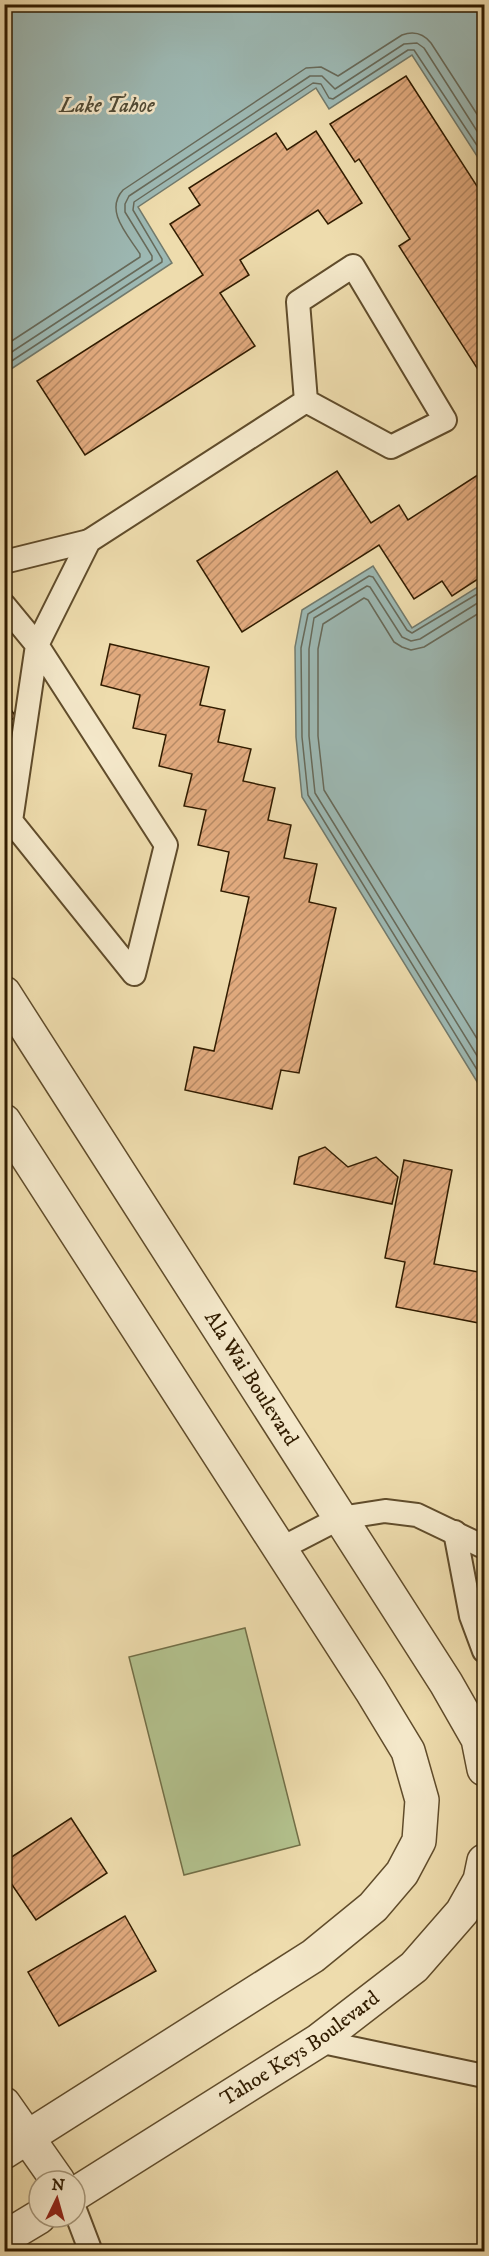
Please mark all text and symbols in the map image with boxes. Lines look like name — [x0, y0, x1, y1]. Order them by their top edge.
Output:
water label: Lake Tahoe — [57, 92, 155, 119]
street label: Ala Wai Boulevard — [198, 1306, 304, 1451]
street label: Tahoe Keys Boulevard — [216, 1985, 385, 2112]
north arrow — [27, 2169, 87, 2229]
text: N — [51, 2175, 66, 2196]

